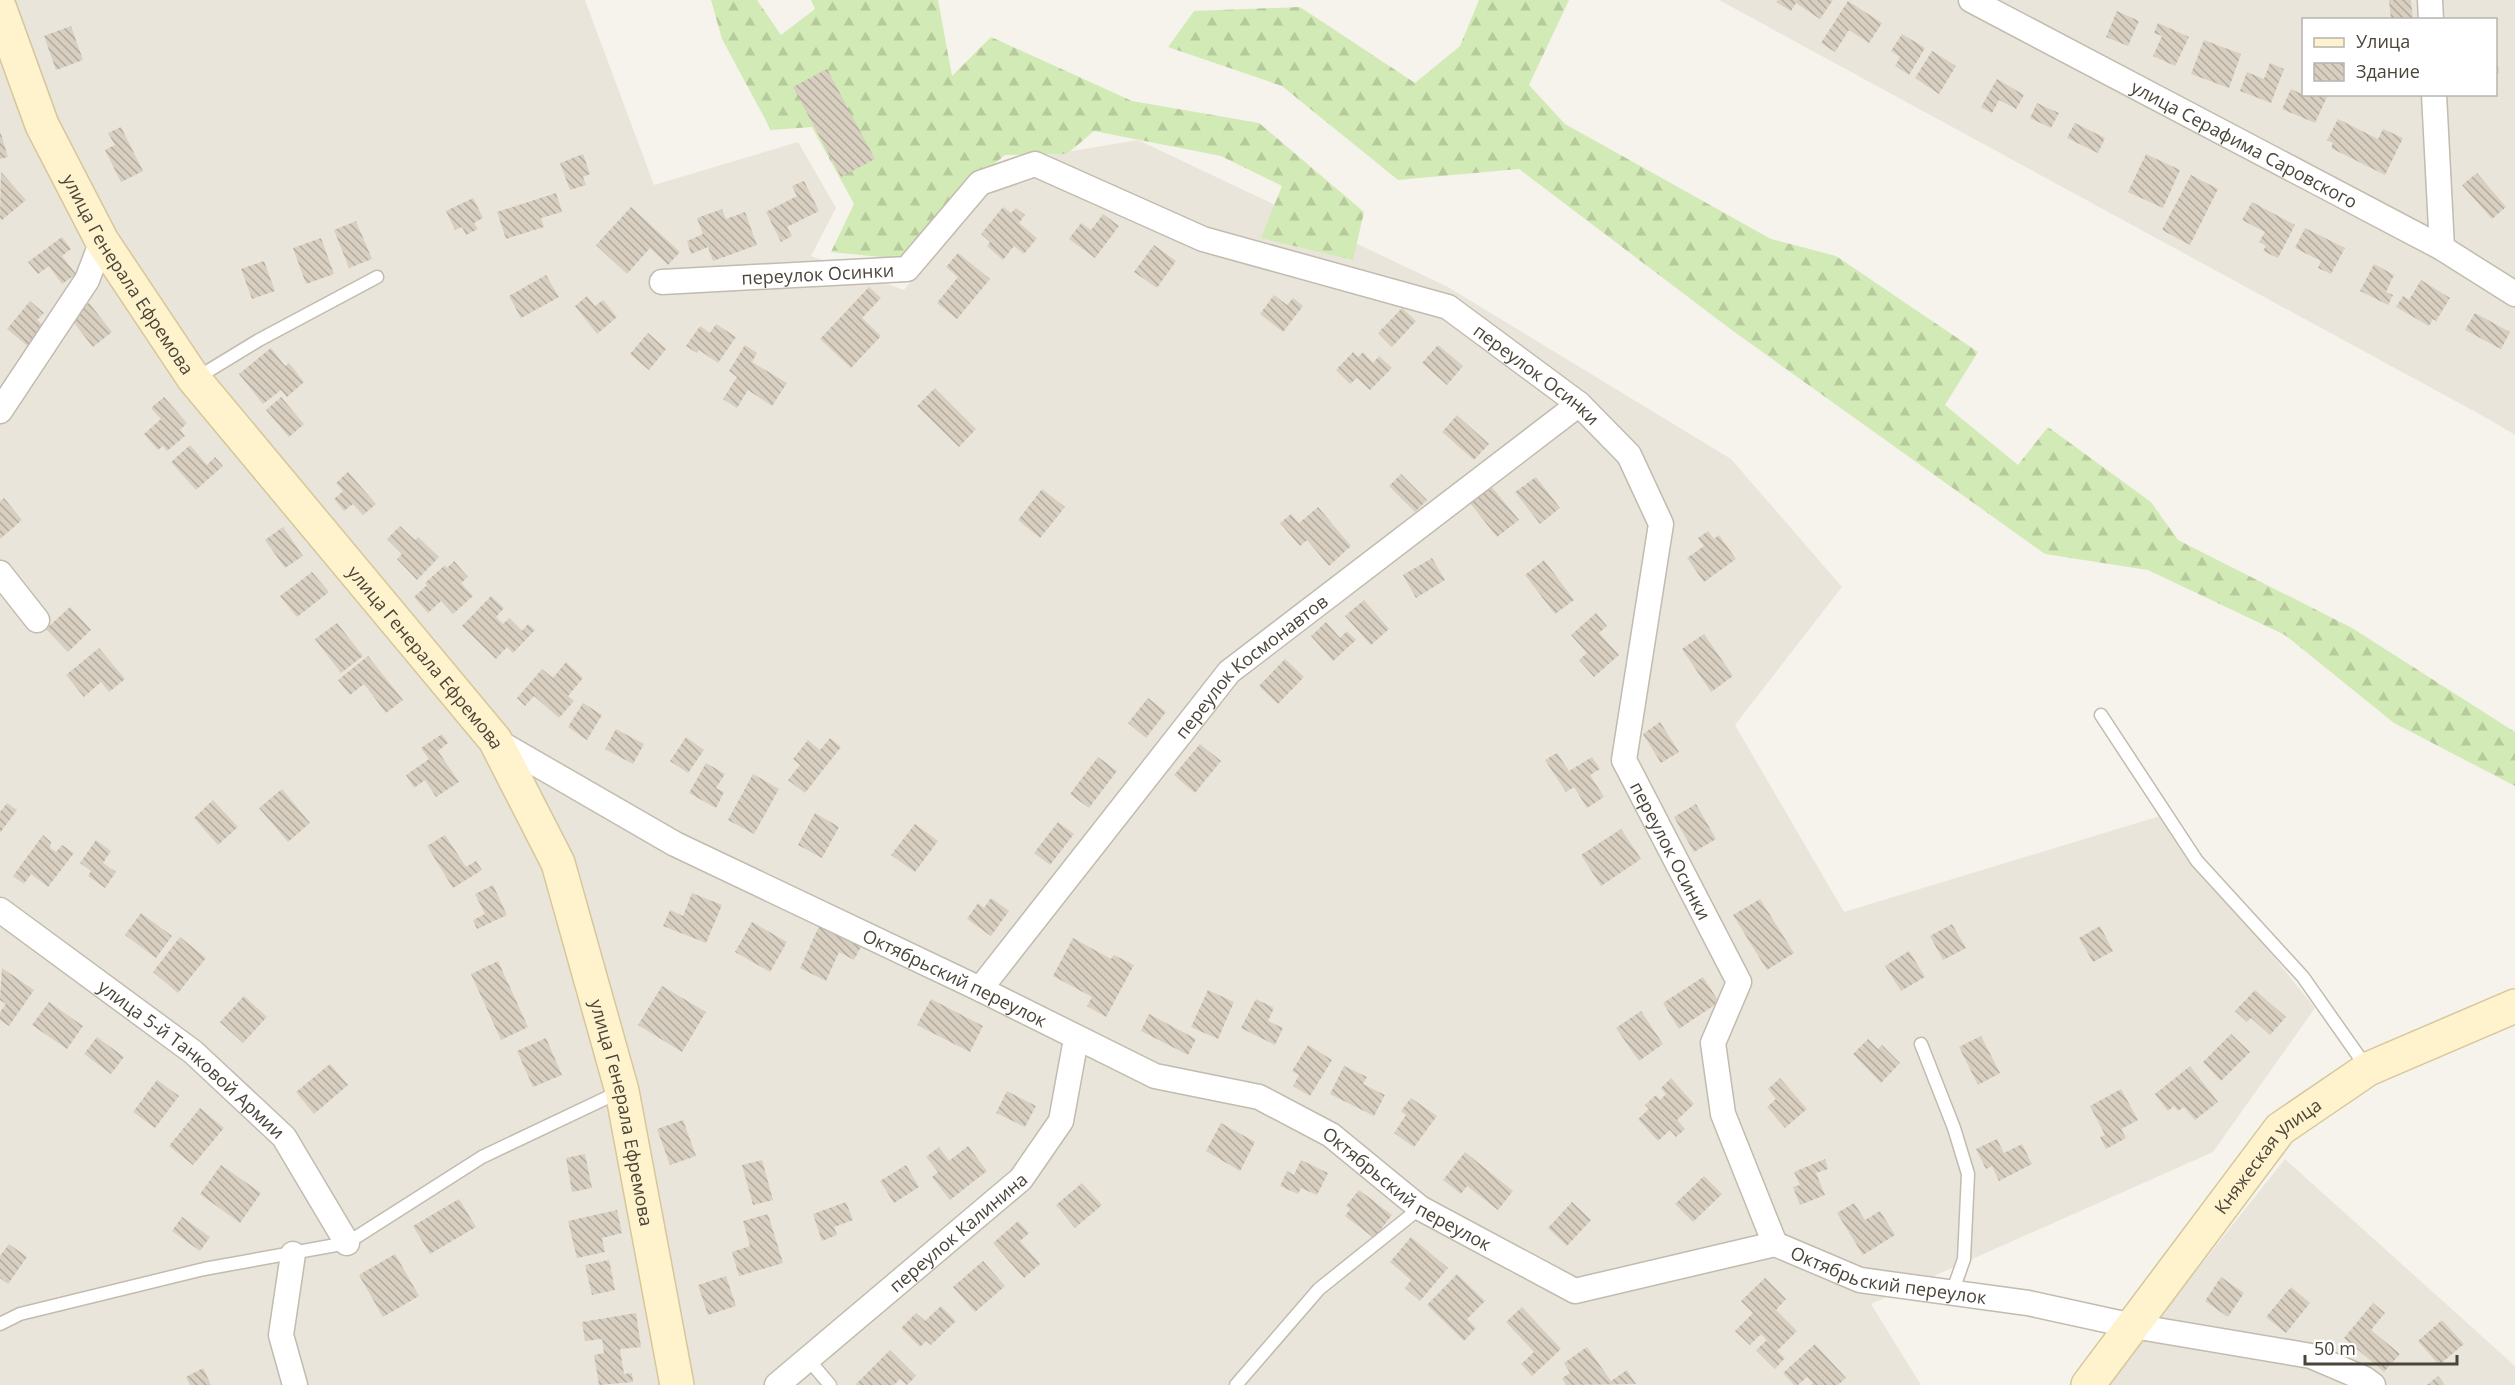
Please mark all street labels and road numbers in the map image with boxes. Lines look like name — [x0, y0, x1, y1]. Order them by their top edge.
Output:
street label: улица Серафима Саровского — [2127, 75, 2362, 213]
street label: улица Генерала Ефремова — [57, 170, 200, 379]
street label: переулок Осинки — [741, 258, 895, 290]
street label: переулок Осинки — [1469, 318, 1605, 430]
street label: улица Генерала Ефремова — [342, 560, 509, 753]
street label: переулок Космонавтов — [1169, 589, 1332, 743]
street label: переулок Осинки — [1625, 777, 1717, 924]
street label: Октябрьский переулок — [859, 923, 1051, 1033]
street label: улица 5-й Танковой Армии — [93, 974, 290, 1144]
street label: улица Генерала Ефремова — [585, 996, 659, 1228]
street label: Княжеская улица — [2208, 1092, 2326, 1219]
street label: Октябрьский переулок — [1319, 1121, 1496, 1256]
street label: переулок Калинина — [884, 1167, 1032, 1297]
street label: Октябрьский переулок — [1787, 1240, 1989, 1309]

